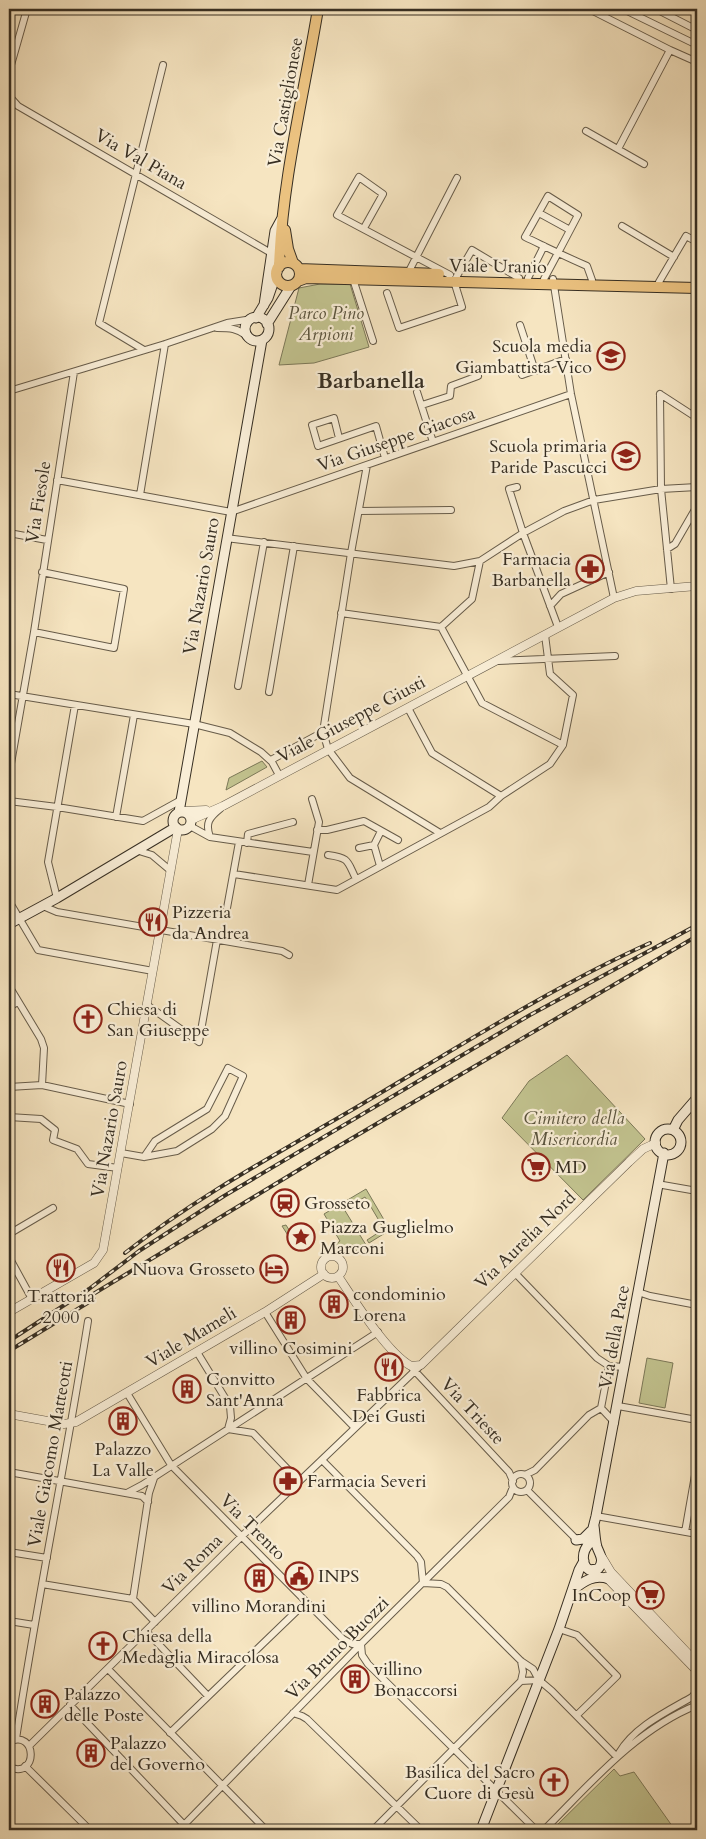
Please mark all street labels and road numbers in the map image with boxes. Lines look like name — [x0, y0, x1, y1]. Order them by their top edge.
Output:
street label: Via Castiglionese — [262, 35, 309, 169]
street label: Via Val Piana — [90, 123, 192, 196]
street label: Viale Uranio — [449, 253, 547, 280]
street label: Via Giuseppe Giacosa — [314, 401, 479, 478]
street label: Via Fiesole — [20, 459, 57, 545]
street label: Via Nazario Sauro — [177, 515, 226, 657]
street label: Viale Giuseppe Giusti — [272, 670, 430, 769]
street label: Via Nazario Sauro — [85, 1058, 134, 1200]
street label: Via Aurelia Nord — [469, 1185, 582, 1295]
street label: Via della Pace — [593, 1283, 636, 1391]
street label: Viale Mameli — [141, 1301, 241, 1374]
street label: Viale Giacomo Matteotti — [22, 1359, 79, 1549]
street label: Via Trieste — [435, 1372, 510, 1451]
street label: Via Trento — [214, 1489, 292, 1566]
street label: Via Roma — [157, 1528, 228, 1600]
street label: Via Bruno Buozzi — [280, 1591, 395, 1706]

